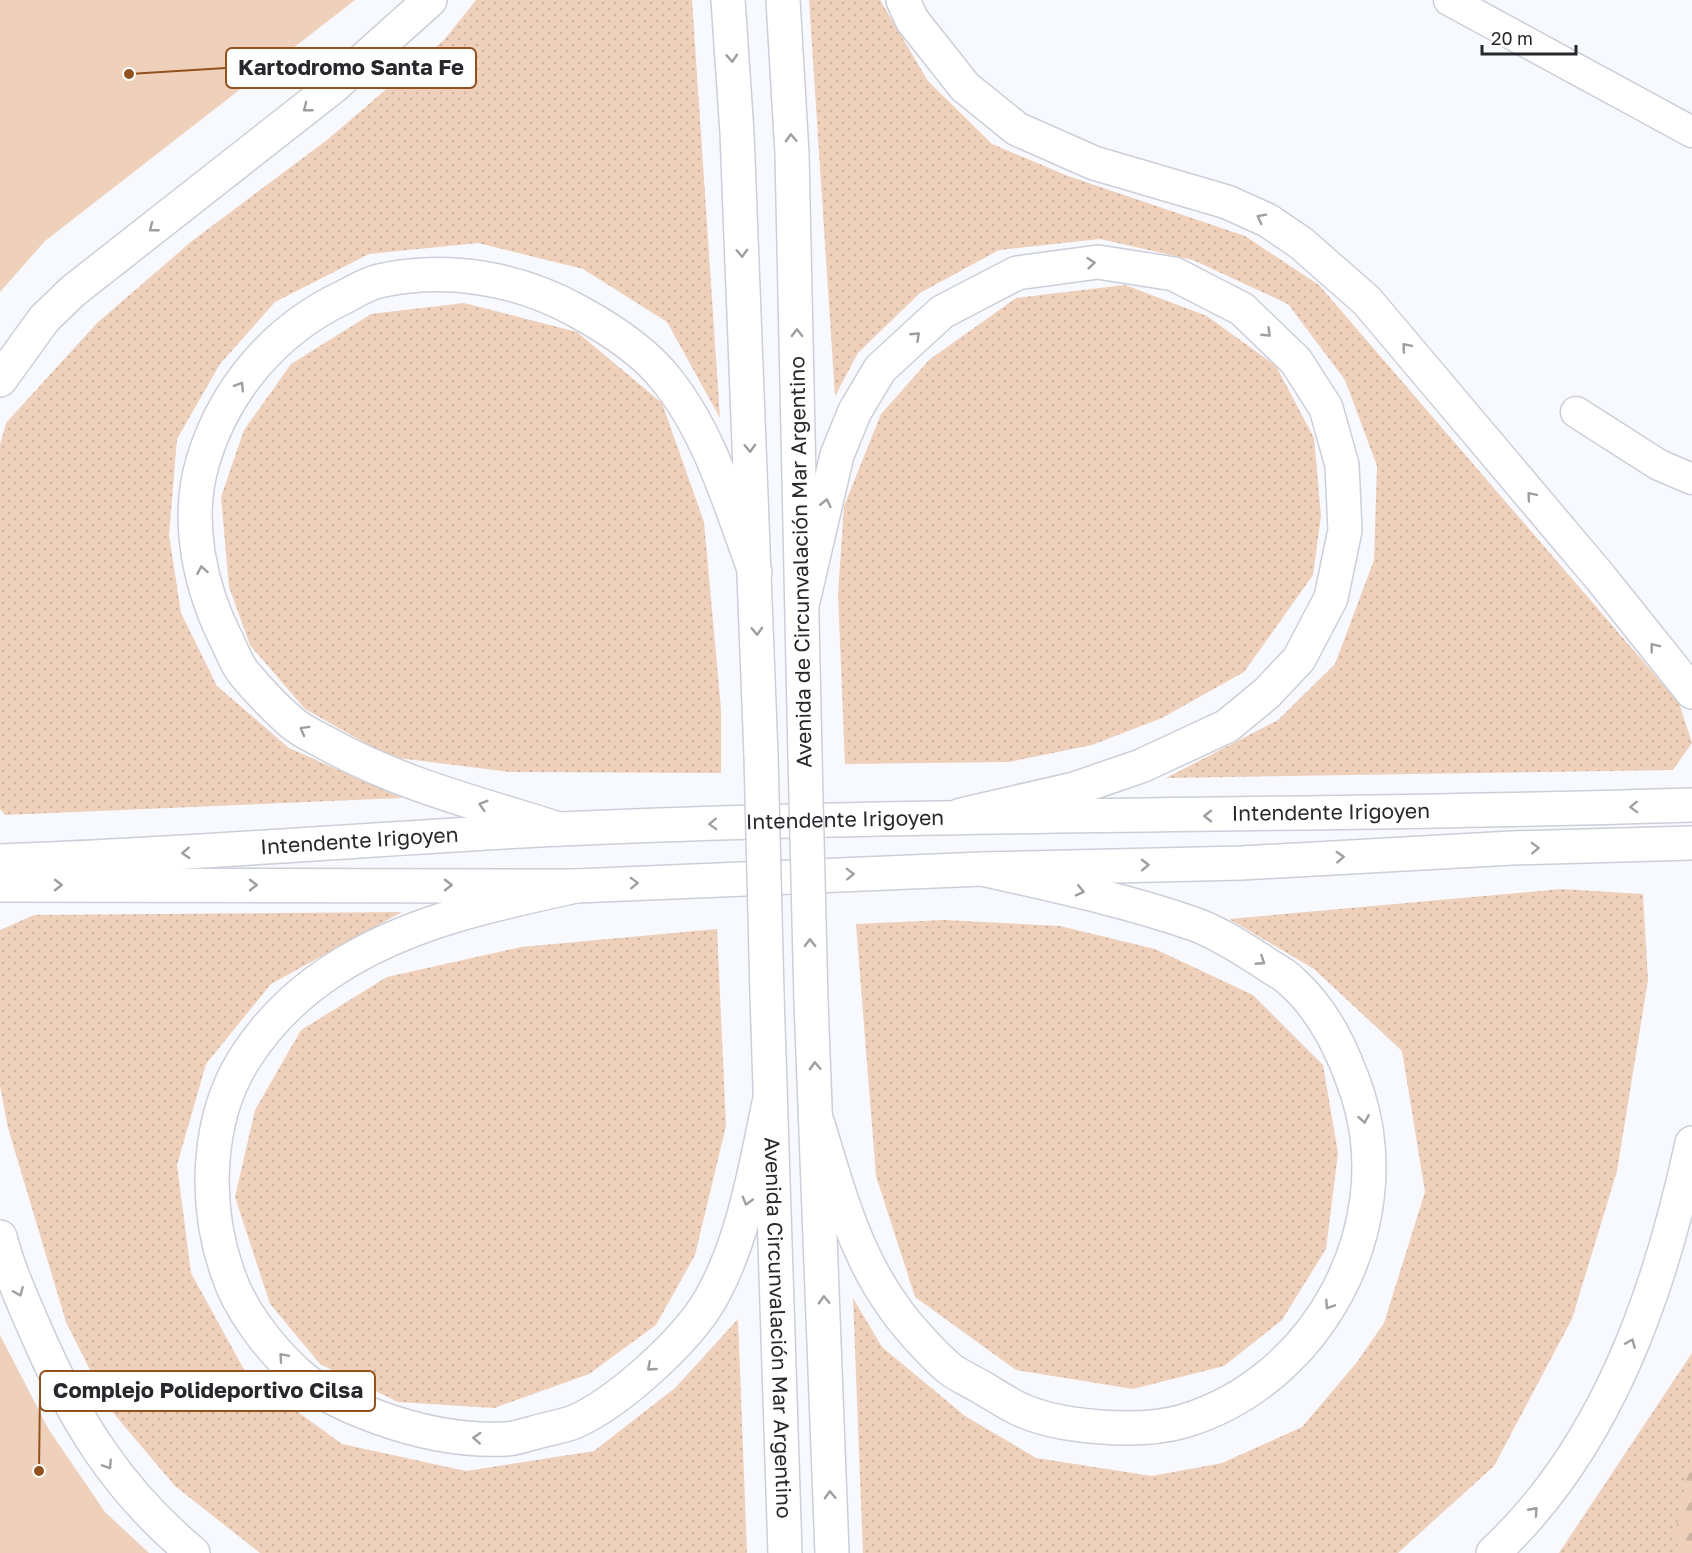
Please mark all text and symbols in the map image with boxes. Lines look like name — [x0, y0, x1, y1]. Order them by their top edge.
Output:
scale bar — [1482, 18, 1576, 56]
text: 20 m — [1491, 27, 1533, 49]
callout: Kartodromo Santa Fe — [226, 48, 476, 88]
text: Kartodromo Santa Fe — [238, 53, 464, 80]
one-way arrow — [725, 54, 738, 63]
one-way arrow — [303, 100, 314, 111]
one-way arrow — [785, 133, 798, 142]
one-way arrow — [1256, 213, 1267, 225]
one-way arrow — [149, 221, 160, 232]
one-way arrow — [736, 249, 748, 258]
one-way arrow — [1087, 257, 1096, 270]
one-way arrow — [1261, 326, 1271, 337]
one-way arrow — [790, 328, 803, 337]
one-way arrow — [909, 332, 920, 343]
one-way arrow — [1402, 342, 1413, 353]
street label: Avenida de Circunvalación Mar Argentino — [783, 356, 817, 768]
one-way arrow — [233, 382, 245, 392]
one-way arrow — [744, 443, 756, 452]
one-way arrow — [1528, 492, 1539, 503]
one-way arrow — [818, 499, 831, 509]
one-way arrow — [196, 566, 209, 576]
one-way arrow — [751, 626, 763, 635]
one-way arrow — [1651, 643, 1662, 654]
one-way arrow — [299, 726, 310, 737]
street label: Intendente Irigoyen — [1231, 797, 1430, 826]
one-way arrow — [478, 800, 489, 812]
one-way arrow — [1629, 800, 1638, 813]
street label: Intendente Irigoyen — [745, 804, 944, 834]
one-way arrow — [1203, 810, 1212, 822]
one-way arrow — [709, 817, 718, 830]
street label: Intendente Irigoyen — [259, 821, 459, 859]
one-way arrow — [1530, 841, 1539, 854]
one-way arrow — [182, 846, 191, 859]
one-way arrow — [1336, 851, 1345, 864]
one-way arrow — [1141, 859, 1150, 871]
one-way arrow — [845, 868, 854, 881]
one-way arrow — [630, 877, 639, 890]
one-way arrow — [54, 879, 63, 891]
one-way arrow — [249, 879, 258, 891]
one-way arrow — [444, 879, 453, 891]
one-way arrow — [1075, 884, 1085, 897]
one-way arrow — [803, 938, 816, 947]
one-way arrow — [1254, 953, 1265, 964]
one-way arrow — [808, 1062, 821, 1071]
one-way arrow — [1357, 1113, 1370, 1123]
street label: Avenida Circunvalación Mar Argentino — [760, 1137, 798, 1519]
one-way arrow — [742, 1195, 754, 1206]
one-way arrow — [12, 1286, 24, 1297]
one-way arrow — [817, 1295, 830, 1304]
one-way arrow — [1325, 1299, 1337, 1309]
one-way arrow — [1624, 1338, 1636, 1349]
one-way arrow — [279, 1353, 290, 1364]
one-way arrow — [647, 1360, 658, 1371]
callout: Complejo Polideportivo Cilsa — [40, 1371, 375, 1411]
text: Complejo Polideportivo Cilsa — [53, 1376, 363, 1403]
one-way arrow — [472, 1431, 481, 1444]
one-way arrow — [101, 1458, 112, 1469]
one-way arrow — [824, 1490, 837, 1499]
one-way arrow — [1527, 1507, 1538, 1517]

